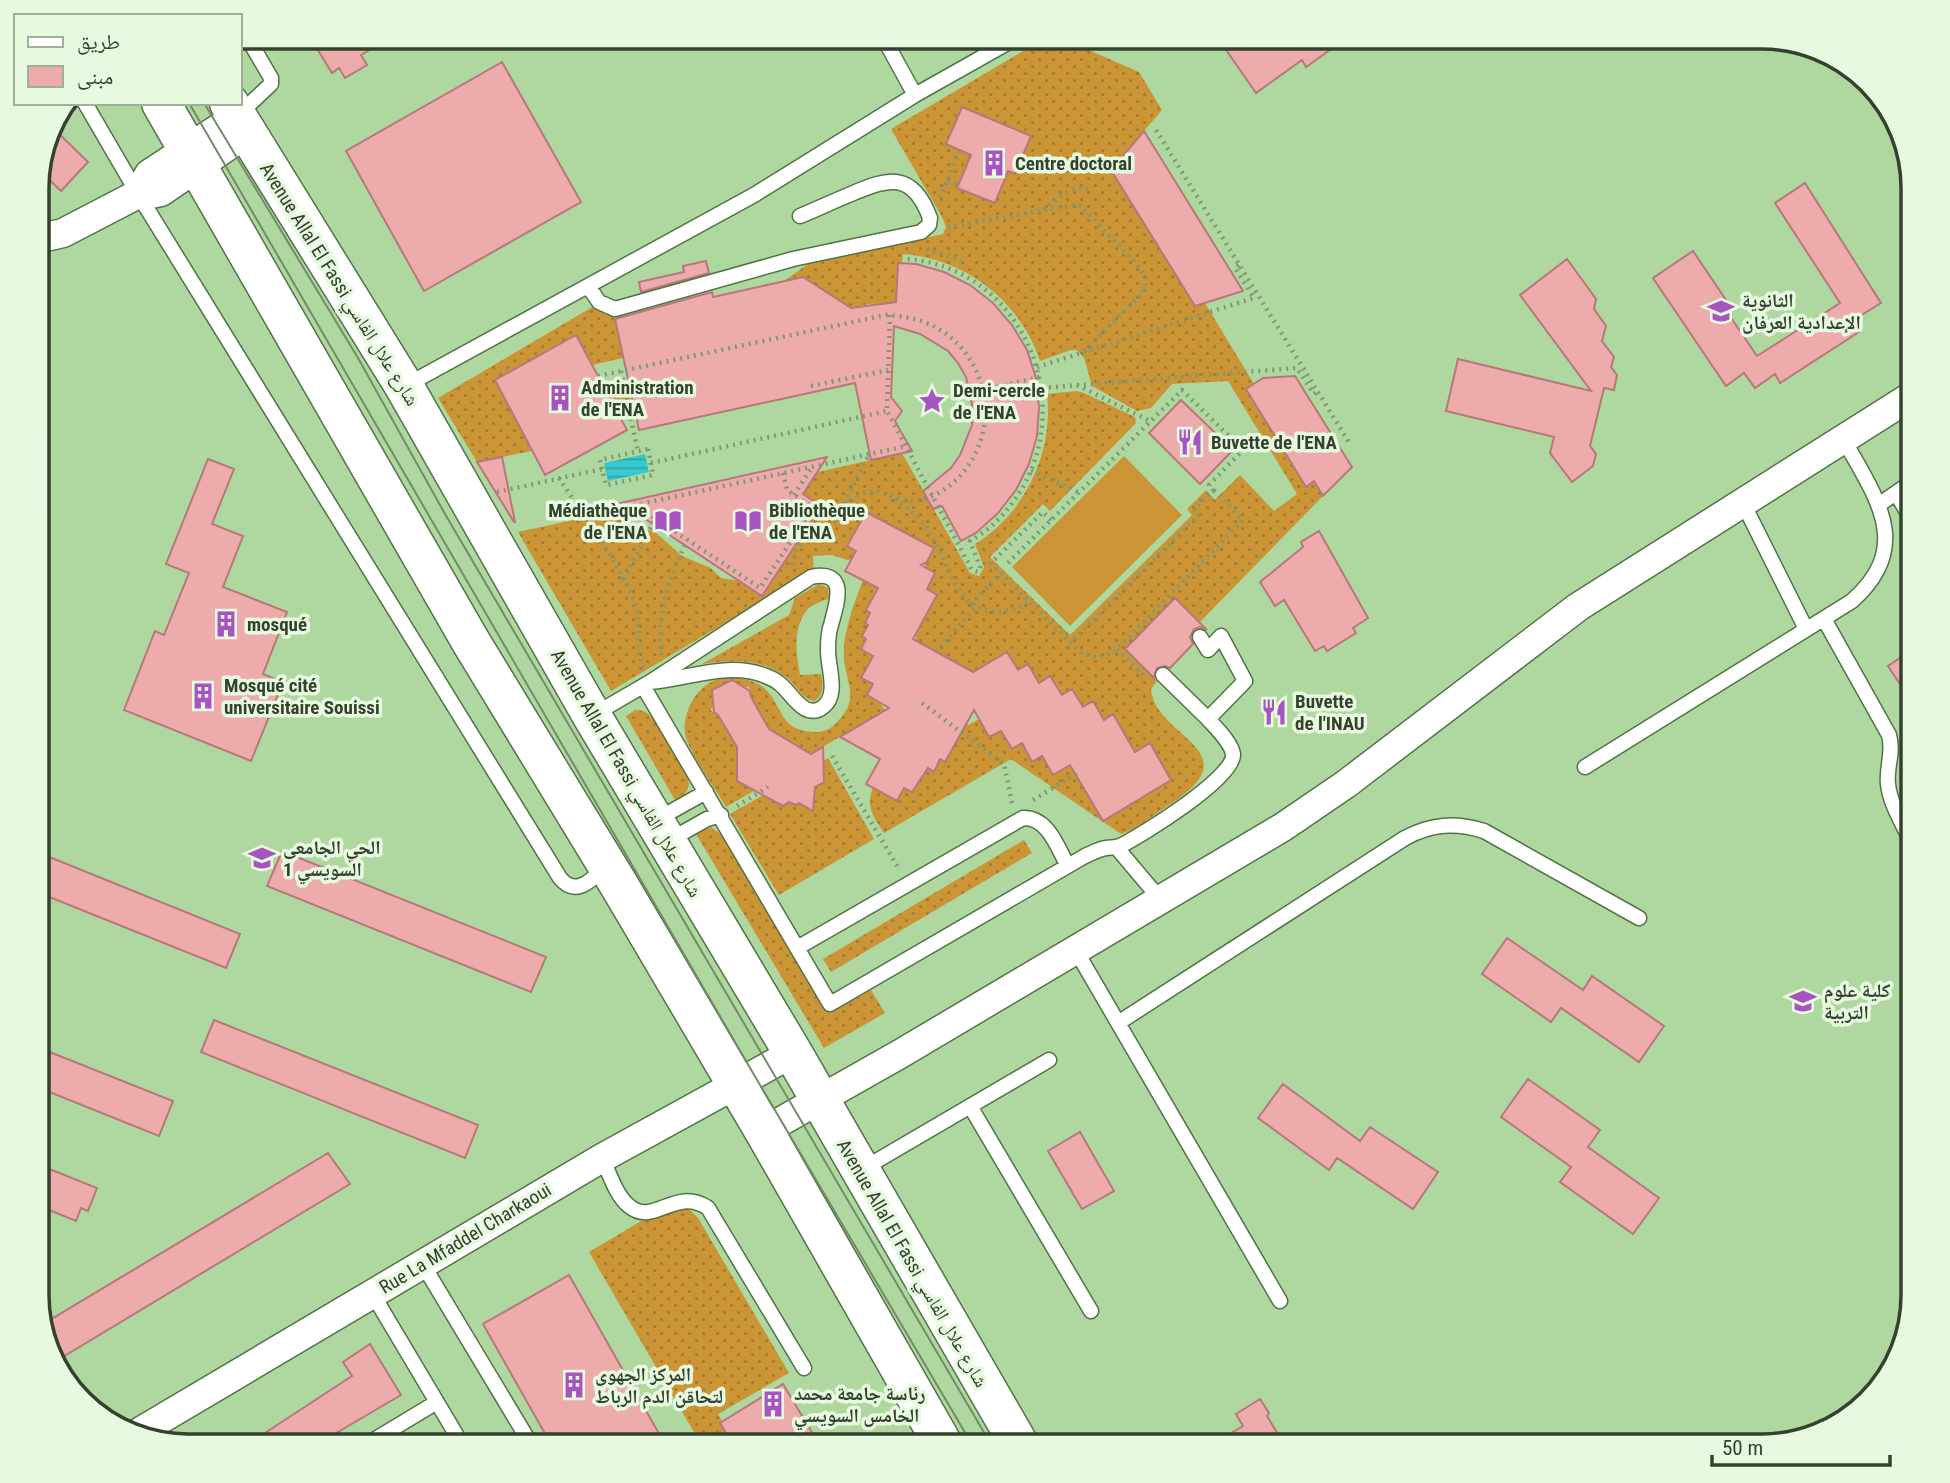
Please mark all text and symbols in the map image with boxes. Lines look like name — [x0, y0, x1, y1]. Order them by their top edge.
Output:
legend — [14, 14, 242, 105]
text: طريق — [77, 30, 120, 55]
text: مبنى — [77, 65, 113, 90]
building icon: Centre doctoral — [979, 148, 1009, 178]
place label: Centre doctoral — [1015, 152, 1132, 175]
street label: Avenue Allal El Fassi شارع علال الفاسي — [252, 158, 424, 412]
place label: الثانوية الإعدادية العرفان — [1742, 289, 1861, 334]
school or university icon: الثانوية الإعدادية العرفان — [1706, 296, 1736, 326]
place label: Administration de l'ENA — [581, 376, 694, 421]
place label: Demi-cercle de l'ENA — [953, 379, 1045, 424]
building icon: Administration de l'ENA — [545, 383, 575, 413]
place icon: Demi-cercle de l'ENA — [917, 386, 947, 416]
restaurant icon: Buvette de l'ENA — [1175, 427, 1205, 457]
place label: Buvette de l'ENA — [1211, 431, 1337, 454]
place label: Médiathèque de l'ENA — [548, 499, 648, 544]
place label: Bibliothèque de l'ENA — [769, 499, 865, 544]
library icon: Médiathèque de l'ENA — [653, 506, 683, 536]
library icon: Bibliothèque de l'ENA — [733, 506, 763, 536]
building icon: mosqué — [211, 609, 241, 639]
place label: mosqué — [247, 613, 307, 636]
street label: Avenue Allal El Fassi شارع علال الفاسي — [543, 645, 707, 903]
place label: Mosqué cité universitaire Souissi — [224, 674, 380, 719]
building icon: Mosqué cité universitaire Souissi — [188, 681, 218, 711]
place label: Buvette de l'INAU — [1295, 690, 1365, 735]
restaurant icon: Buvette de l'INAU — [1259, 697, 1289, 727]
place label: الحي الجامعي السويسي 1 — [283, 836, 381, 885]
school or university icon: الحي الجامعي السويسي 1 — [247, 843, 277, 873]
place label: كلية علوم التربية — [1824, 979, 1891, 1024]
school or university icon: كلية علوم التربية — [1788, 986, 1818, 1016]
street label: Avenue Allal El Fassi شارع علال الفاسي — [829, 1135, 993, 1393]
street label: Rue La Mfaddel Charkaoui — [375, 1178, 555, 1299]
place label: المركز الجهوي لتحاقن الدم الرباط — [595, 1363, 723, 1410]
building icon: المركز الجهوي لتحاقن الدم الرباط — [559, 1370, 589, 1400]
place label: رئاسة جامعة محمد الخامس السويسي — [794, 1382, 925, 1431]
building icon: رئاسة جامعة محمد الخامس السويسي — [758, 1389, 788, 1419]
scale bar — [1712, 1424, 1890, 1468]
text: 50 m — [1722, 1436, 1763, 1460]

